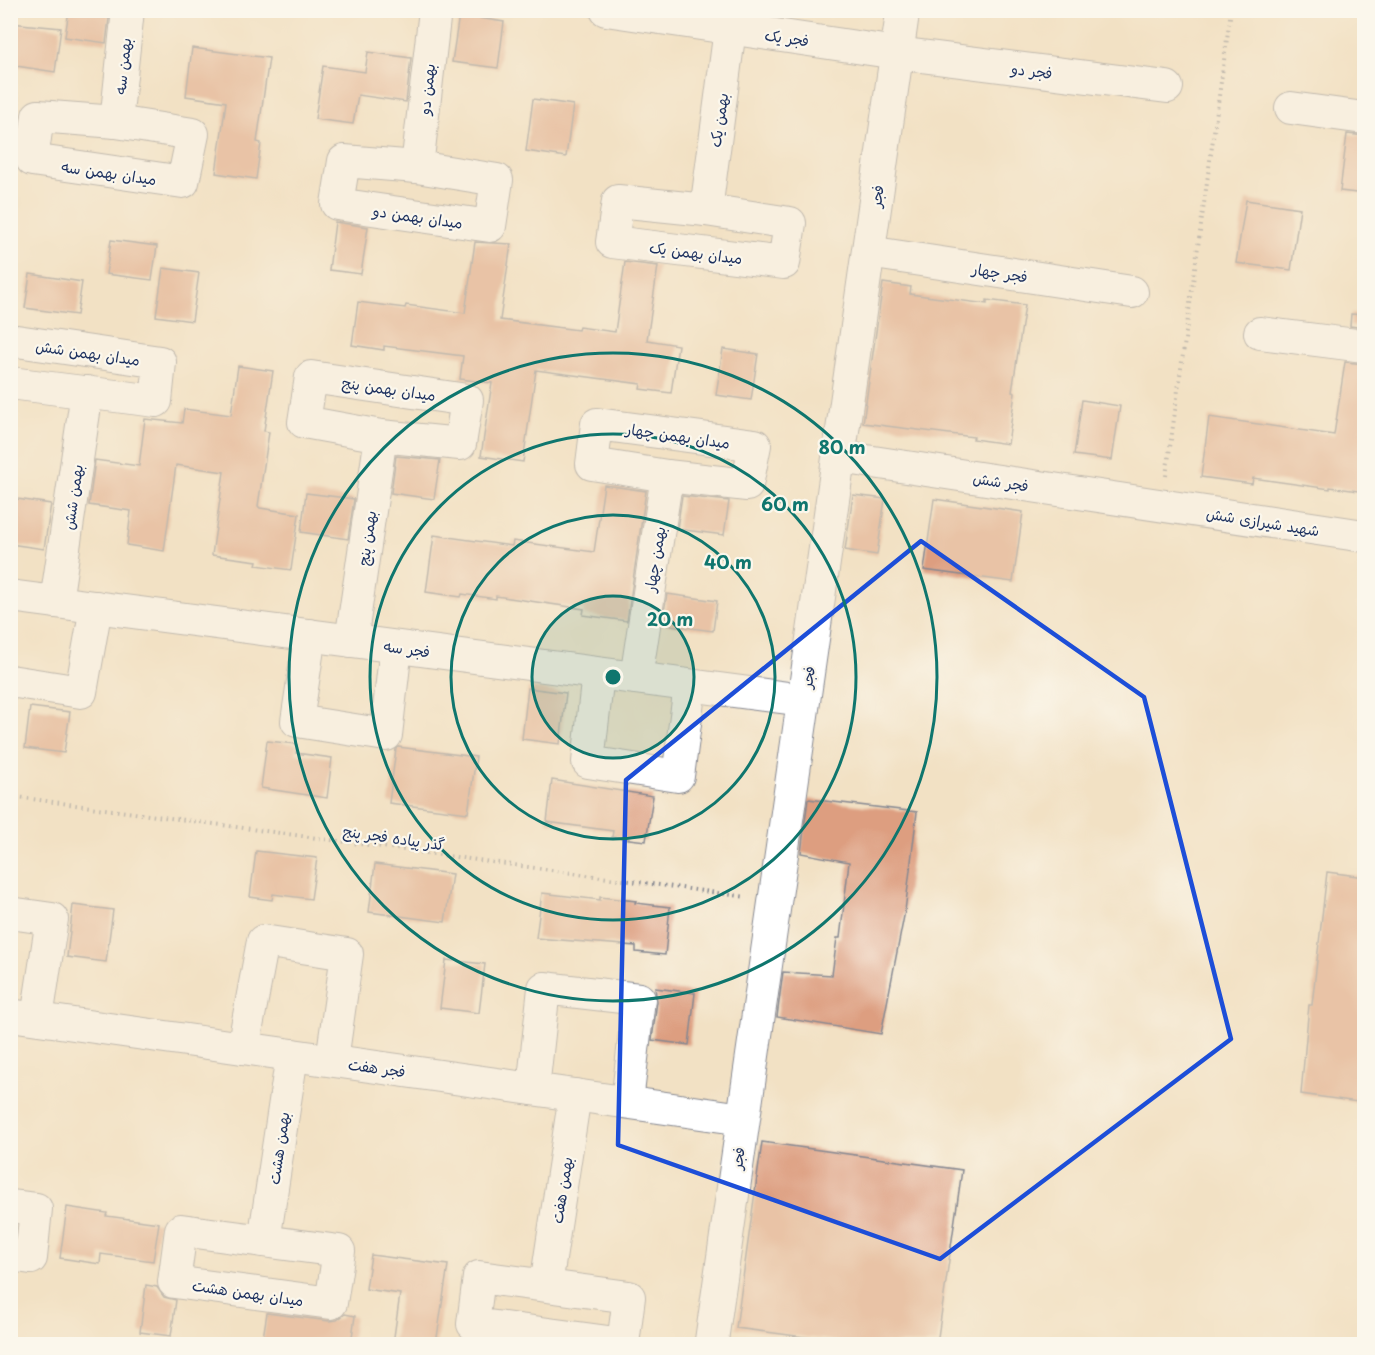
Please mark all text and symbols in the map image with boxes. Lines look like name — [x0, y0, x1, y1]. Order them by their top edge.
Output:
street label: فجر یک — [763, 22, 811, 52]
street label: بهمن سه — [108, 37, 136, 95]
street label: فجر دو — [1009, 56, 1054, 84]
street label: بهمن دو — [412, 62, 440, 117]
street label: بهمن یک — [703, 91, 733, 149]
street label: میدان بهمن سه — [60, 154, 158, 190]
street label: فجر — [863, 183, 889, 211]
street label: میدان بهمن دو — [371, 198, 464, 234]
street label: میدان بهمن یک — [648, 235, 744, 269]
street label: فجر چهار — [970, 256, 1029, 288]
street label: میدان بهمن شش — [34, 333, 142, 371]
street label: میدان بهمن پنج — [341, 370, 437, 406]
street label: میدان بهمن چهار — [623, 416, 732, 454]
text: 80 m — [818, 433, 866, 460]
street label: بهمن شش — [56, 463, 88, 531]
street label: فجر شش — [972, 465, 1030, 497]
text: 60 m — [761, 490, 809, 517]
street label: شهید شیرازی شش — [1205, 501, 1321, 541]
street label: بهمن پنج — [351, 509, 381, 567]
street label: بهمن چهار — [637, 525, 671, 594]
text: 40 m — [704, 548, 752, 575]
text: 20 m — [647, 605, 693, 632]
street label: فجر سه — [382, 633, 432, 663]
street label: فجر — [794, 664, 820, 692]
centre of rings — [603, 667, 623, 687]
street label: گذر پیاده فجر پنج — [342, 818, 446, 856]
street label: فجر هفت — [347, 1052, 407, 1082]
street label: بهمن هشت — [262, 1110, 294, 1186]
street label: فجر — [724, 1145, 750, 1173]
street label: بهمن هفت — [544, 1155, 578, 1225]
street label: میدان بهمن هشت — [191, 1273, 305, 1311]

